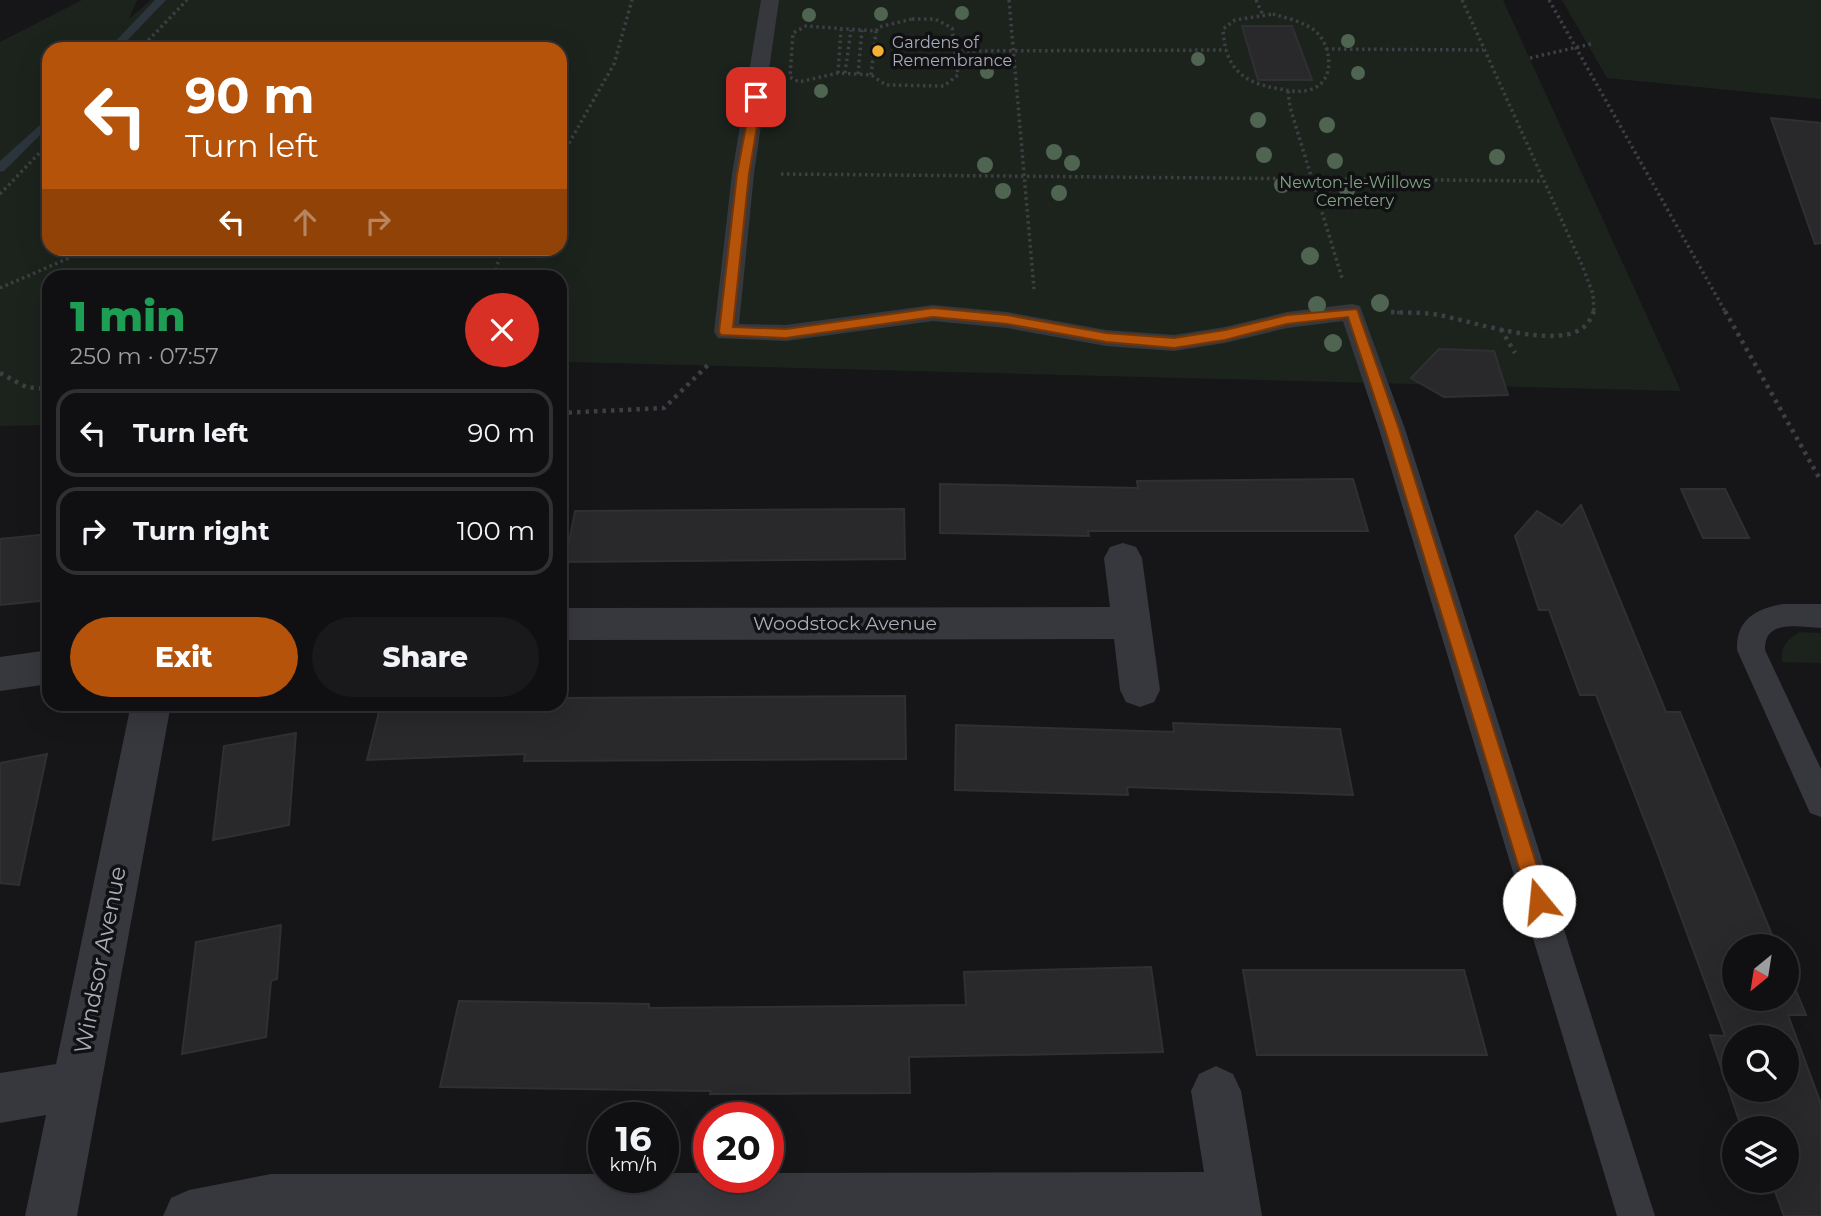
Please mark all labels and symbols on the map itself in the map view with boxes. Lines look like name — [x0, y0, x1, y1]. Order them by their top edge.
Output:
place label: Gardens of Remembrance — [892, 33, 1012, 70]
marker: Gardens of Remembrance — [870, 43, 886, 59]
pin — [726, 67, 786, 127]
park label: Newton-le-Willows Cemetery — [1279, 173, 1431, 210]
street label: Woodstock Avenue — [753, 612, 937, 635]
street label: Windsor Avenue — [68, 864, 132, 1056]
position arrow — [1502, 864, 1576, 938]
north arrow — [1722, 934, 1799, 1012]
speed limit sign: 20 — [693, 1102, 784, 1193]

